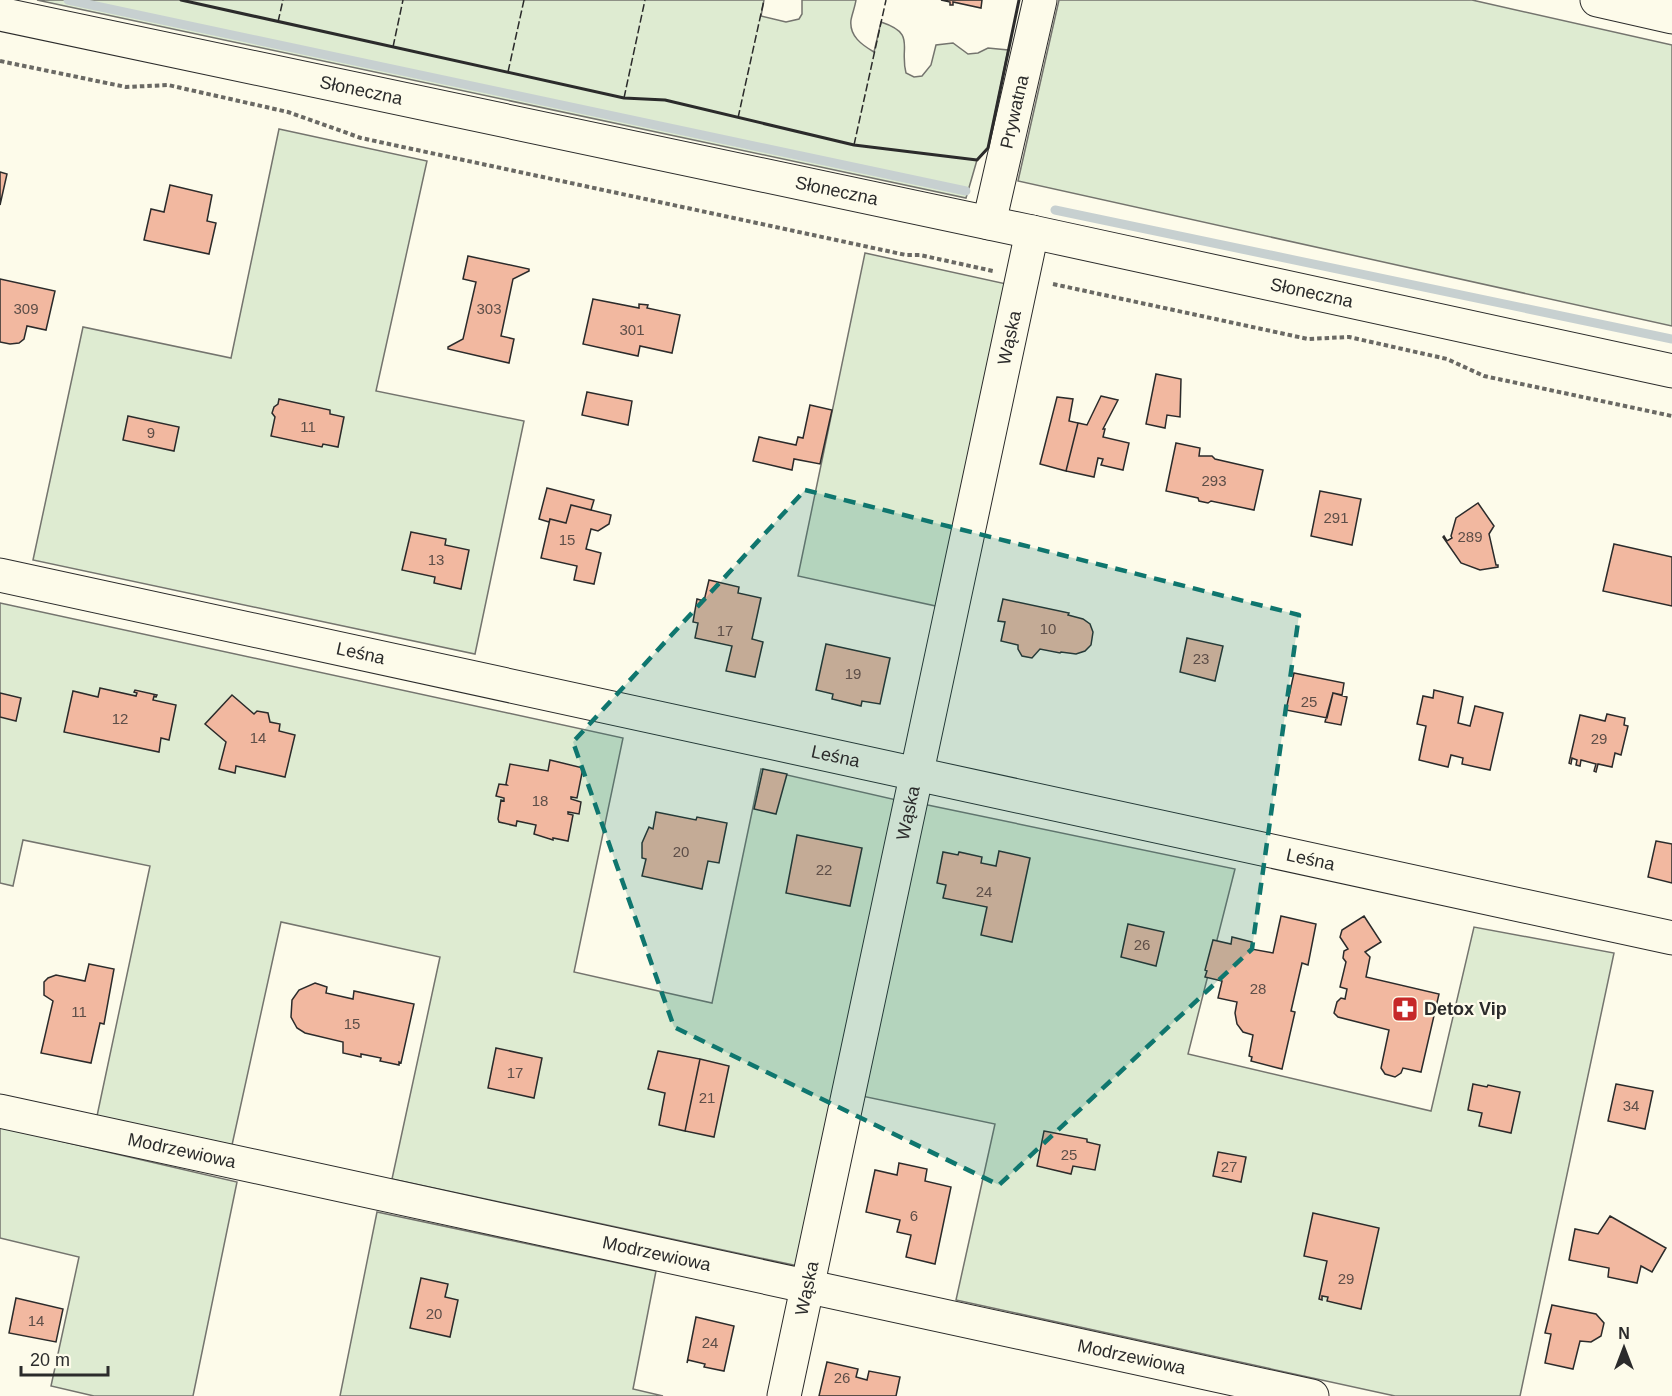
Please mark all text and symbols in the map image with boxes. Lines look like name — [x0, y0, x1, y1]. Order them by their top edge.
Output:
street label: Słoneczna — [318, 72, 405, 109]
street label: Prywatna — [996, 72, 1033, 151]
street label: Słoneczna — [793, 172, 881, 209]
street label: Słoneczna — [1268, 274, 1356, 312]
house number: 309 — [13, 300, 39, 317]
house number: 303 — [476, 300, 502, 317]
street label: Wąska — [994, 308, 1025, 367]
house number: 301 — [619, 321, 645, 338]
house number: 11 — [300, 418, 316, 435]
house number: 9 — [147, 424, 155, 441]
house number: 293 — [1201, 472, 1227, 489]
house number: 291 — [1323, 509, 1349, 526]
house number: 289 — [1457, 528, 1483, 545]
house number: 15 — [559, 531, 575, 548]
house number: 13 — [428, 551, 444, 568]
house number: 10 — [1040, 620, 1056, 637]
house number: 17 — [717, 622, 733, 639]
street label: Leśna — [335, 638, 388, 668]
house number: 23 — [1193, 650, 1209, 667]
house number: 19 — [845, 665, 861, 682]
house number: 25 — [1301, 693, 1317, 710]
house number: 12 — [112, 710, 128, 727]
house number: 14 — [250, 729, 266, 746]
house number: 29 — [1591, 730, 1607, 747]
street label: Leśna — [809, 741, 863, 772]
street label: Wąska — [893, 783, 924, 842]
house number: 18 — [532, 792, 548, 809]
house number: 20 — [673, 843, 689, 860]
street label: Leśna — [1284, 845, 1338, 875]
house number: 22 — [816, 861, 832, 878]
house number: 24 — [976, 883, 992, 900]
house number: 26 — [1134, 936, 1150, 953]
house number: 28 — [1250, 980, 1266, 997]
pharmacy icon: Detox Vip — [1390, 994, 1420, 1024]
place label: Detox Vip — [1424, 999, 1507, 1019]
house number: 11 — [71, 1003, 87, 1020]
house number: 15 — [344, 1015, 360, 1032]
house number: 17 — [507, 1064, 523, 1081]
house number: 21 — [699, 1089, 715, 1106]
house number: 34 — [1623, 1097, 1639, 1114]
street label: Modrzewiowa — [126, 1129, 239, 1172]
house number: 25 — [1061, 1146, 1077, 1163]
house number: 27 — [1221, 1158, 1237, 1175]
house number: 6 — [910, 1207, 918, 1224]
street label: Modrzewiowa — [601, 1232, 714, 1275]
street label: Wąska — [791, 1258, 823, 1317]
house number: 29 — [1338, 1270, 1354, 1287]
house number: 20 — [426, 1305, 442, 1322]
house number: 14 — [28, 1312, 44, 1329]
north arrow — [1594, 1318, 1654, 1378]
text: N — [1618, 1325, 1630, 1342]
house number: 24 — [702, 1334, 718, 1351]
street label: Modrzewiowa — [1076, 1335, 1188, 1378]
scale bar — [21, 1339, 108, 1377]
text: 20 m — [30, 1350, 70, 1370]
house number: 26 — [834, 1369, 850, 1386]

